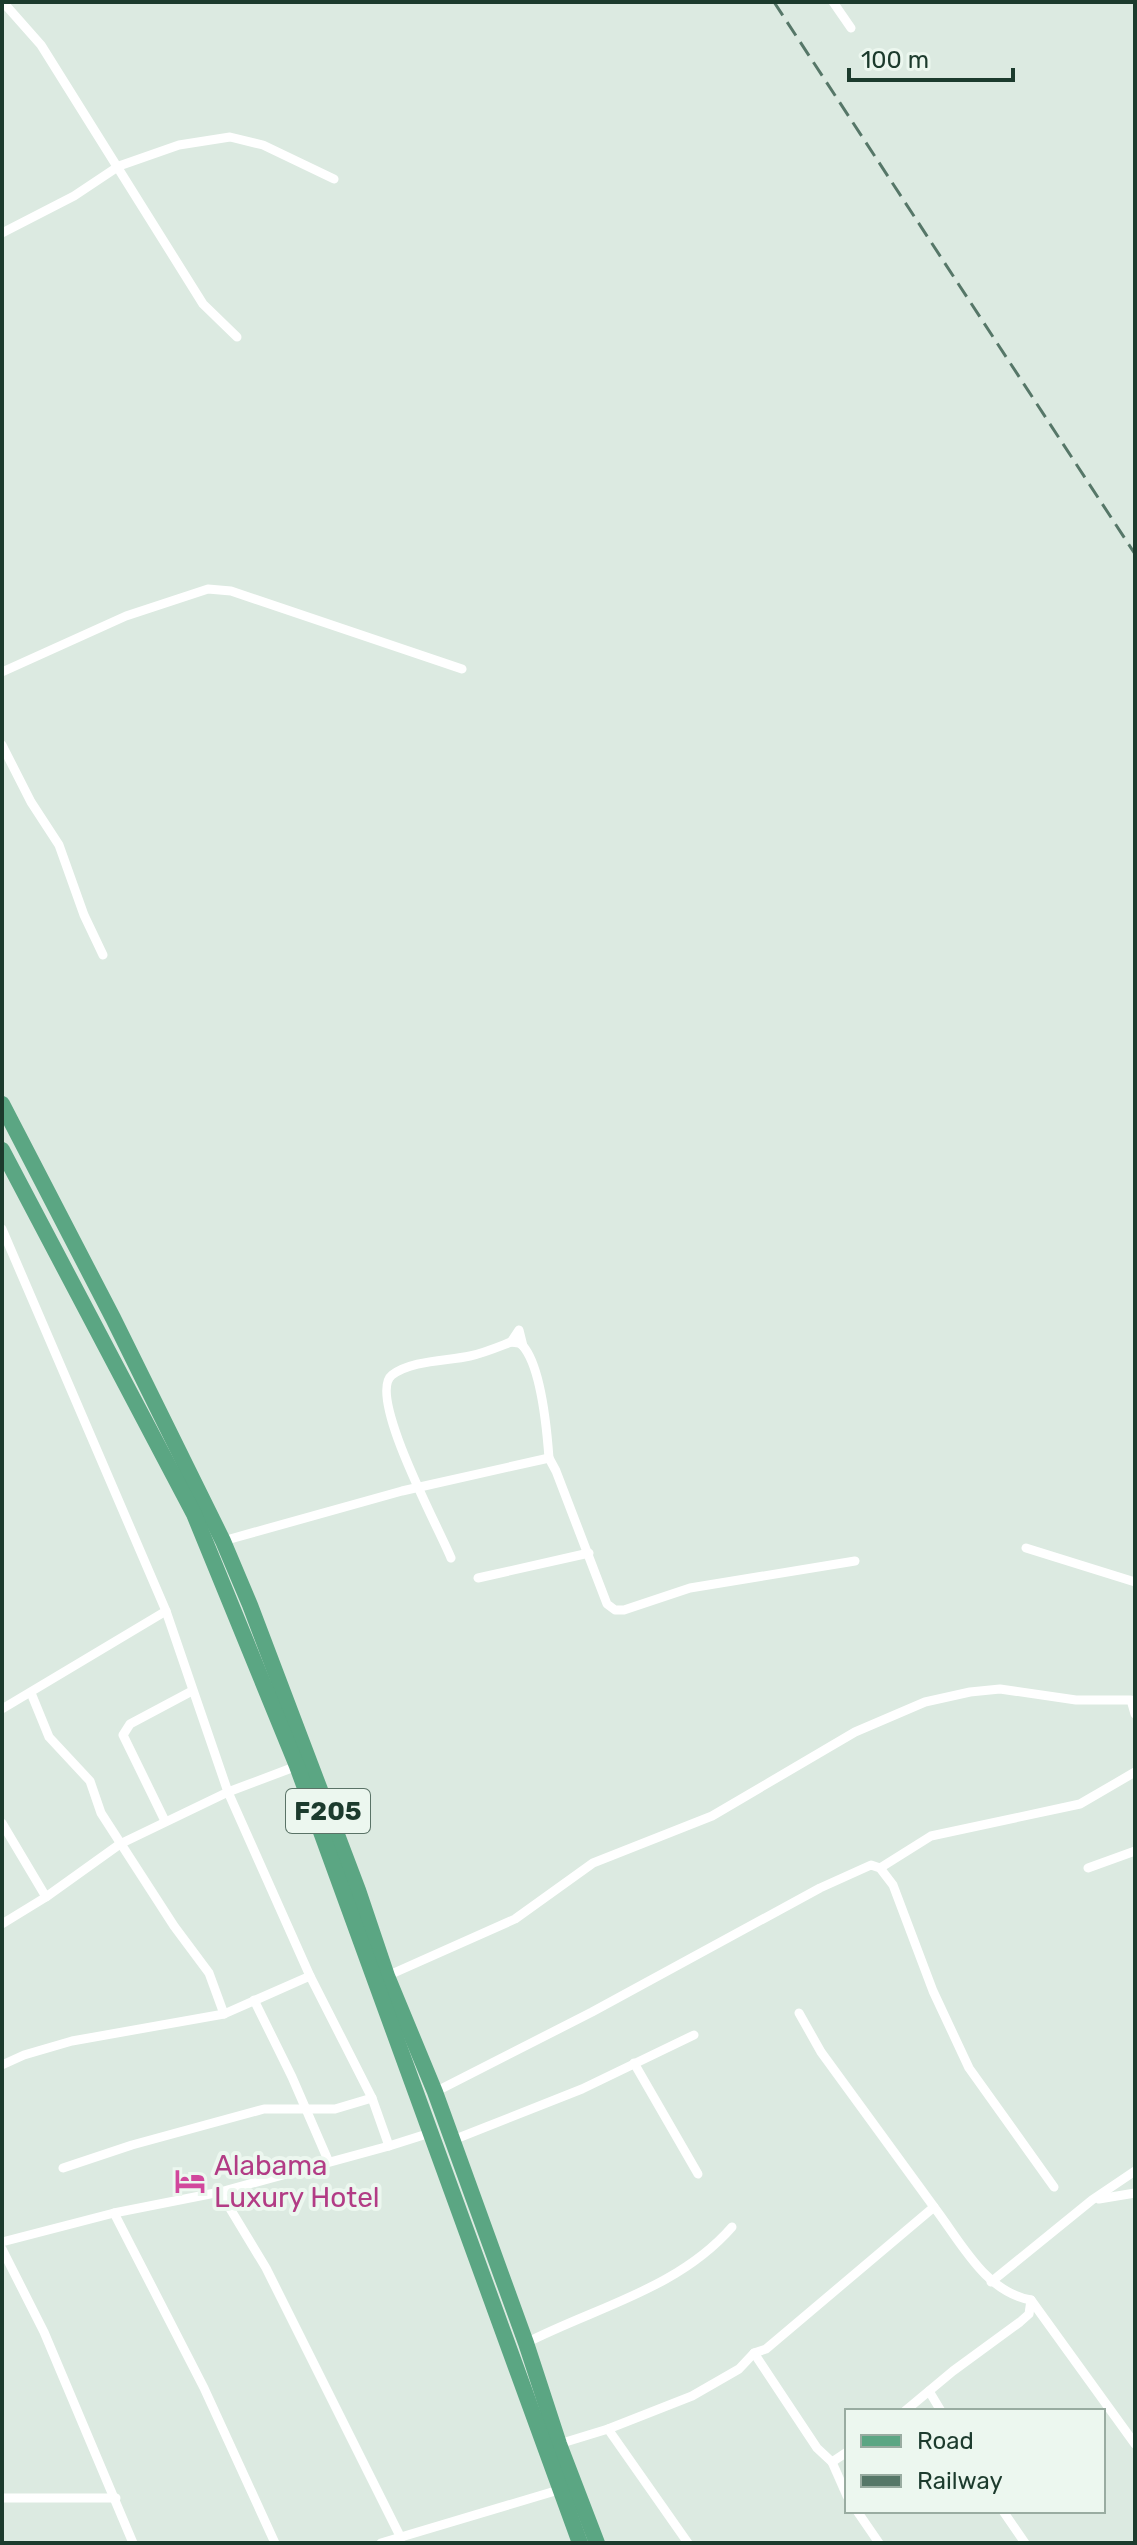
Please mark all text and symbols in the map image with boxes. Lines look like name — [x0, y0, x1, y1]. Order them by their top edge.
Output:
scale bar — [849, 32, 1013, 82]
text: 100 m — [861, 46, 929, 74]
road number: F205 — [286, 1789, 370, 1833]
place label: Alabama Luxury Hotel — [214, 2149, 380, 2214]
hotel icon: Alabama Luxury Hotel — [173, 2164, 207, 2198]
legend — [845, 2409, 1105, 2513]
text: Road — [917, 2427, 974, 2455]
text: Railway — [917, 2467, 1003, 2495]

